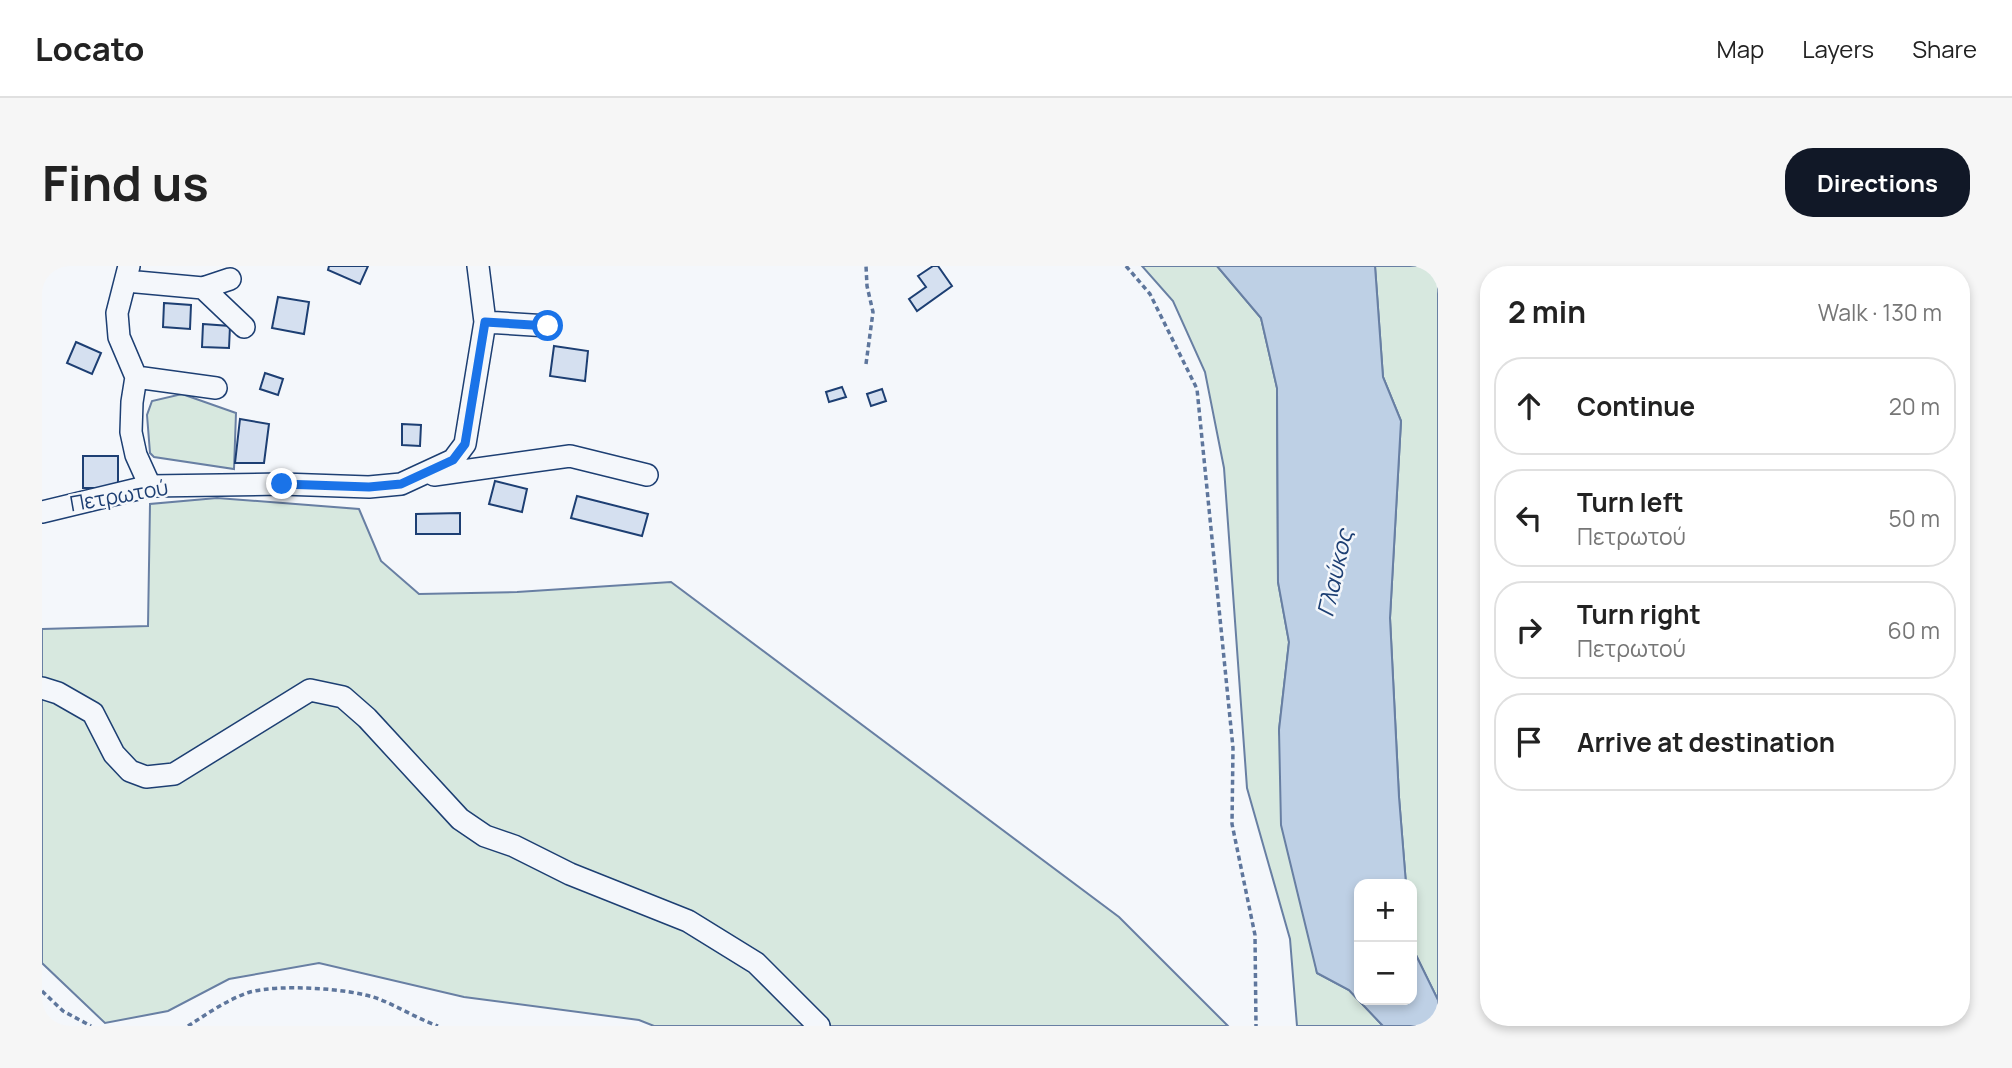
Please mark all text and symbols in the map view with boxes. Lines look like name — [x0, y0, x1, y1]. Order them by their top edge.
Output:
text: Locato — [35, 26, 145, 71]
text: Map — [1717, 32, 1764, 65]
text: Layers — [1802, 32, 1874, 65]
text: Share — [1912, 32, 1977, 65]
button: Directions — [1785, 148, 1970, 217]
text: Find us — [42, 149, 209, 216]
text: 2 min — [1508, 291, 1586, 332]
text: Walk · 130 m — [1818, 296, 1942, 328]
route start — [532, 310, 563, 341]
icon: ahead — [1510, 387, 1548, 425]
text: Continue — [1577, 388, 1695, 424]
text: 20 m — [1889, 390, 1940, 422]
route end — [266, 468, 297, 499]
street label: Πετρωτού — [67, 473, 170, 517]
text: Turn left — [1577, 484, 1684, 520]
icon: left — [1510, 499, 1548, 537]
text: 50 m — [1889, 502, 1940, 534]
text: Πετρωτού — [1577, 520, 1686, 552]
water label: Γλαύκος — [1308, 524, 1360, 620]
text: Turn right — [1577, 596, 1701, 632]
icon: right — [1510, 611, 1548, 649]
text: 60 m — [1888, 614, 1940, 646]
text: Πετρωτού — [1577, 632, 1686, 664]
icon: arrive — [1510, 723, 1548, 761]
text: Arrive at destination — [1577, 724, 1835, 760]
map controls — [1354, 879, 1417, 1005]
button: + — [1354, 879, 1417, 942]
button: − — [1354, 942, 1417, 1005]

